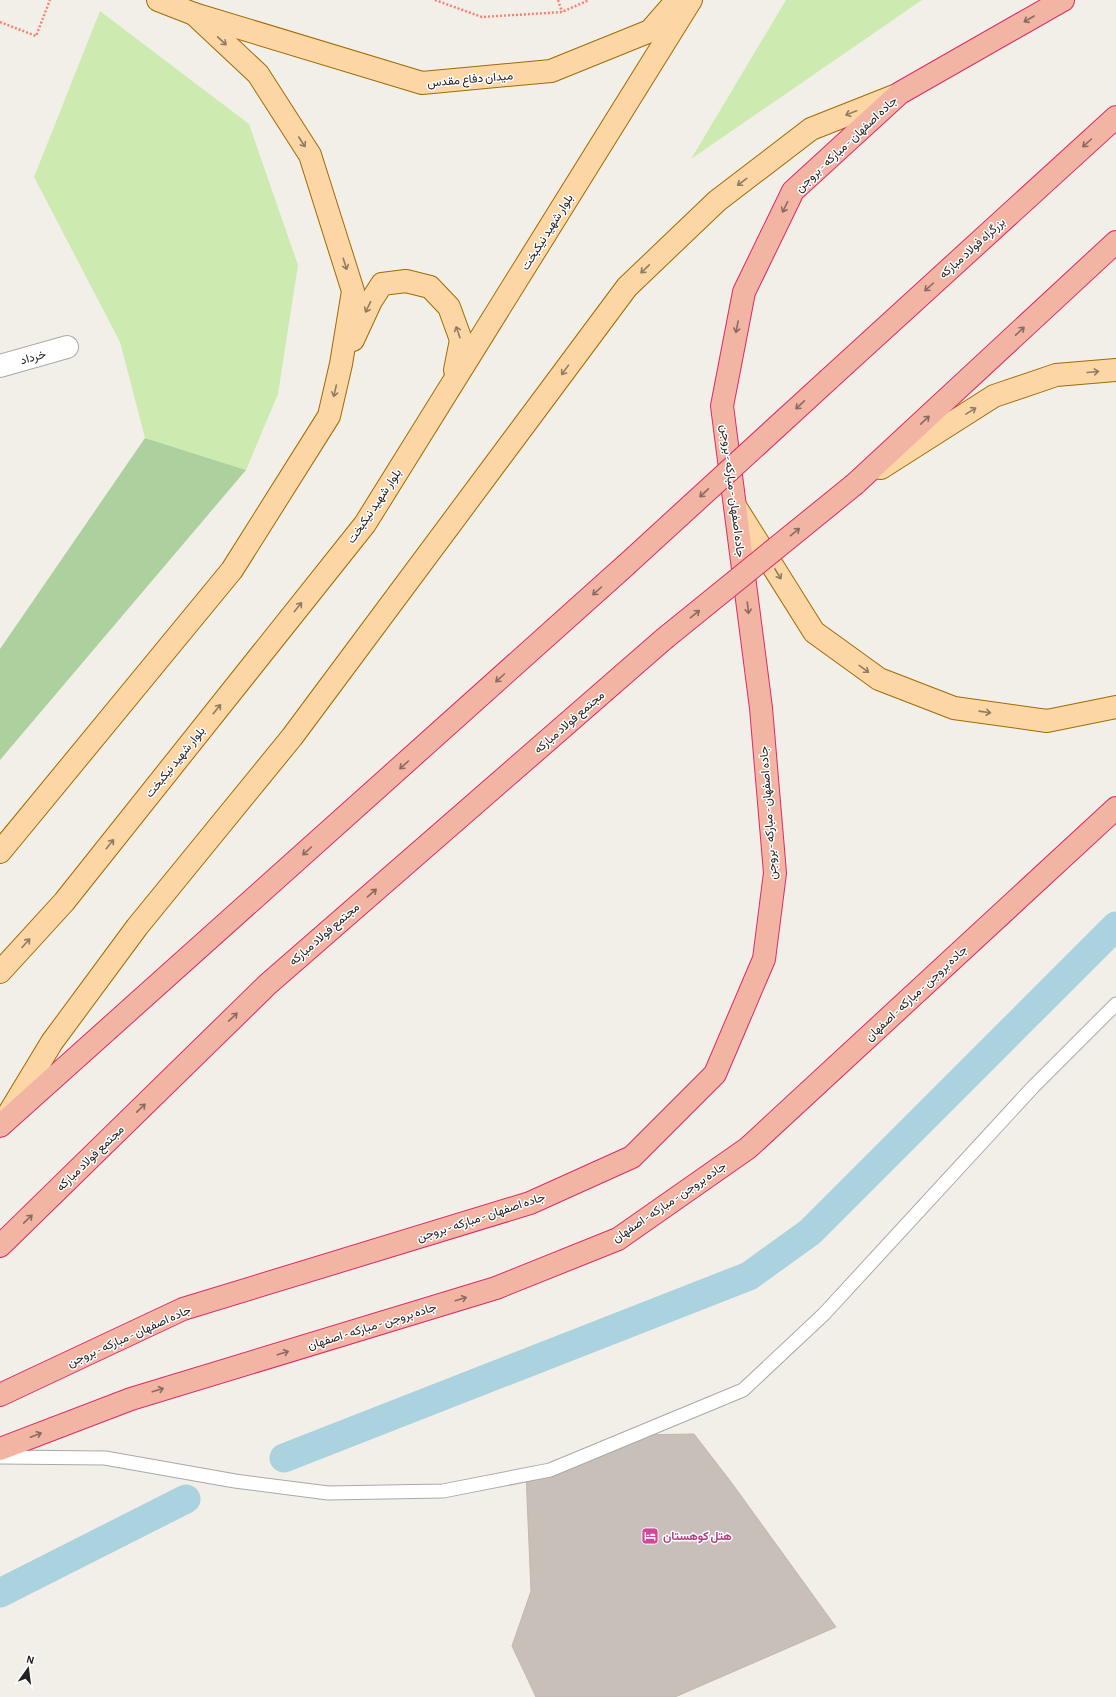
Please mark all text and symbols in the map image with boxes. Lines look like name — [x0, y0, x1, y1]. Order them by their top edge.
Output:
one-way arrow — [1024, 16, 1036, 24]
one-way arrow — [217, 36, 227, 46]
street label: میدان دفاع مقدس — [427, 69, 514, 92]
street label: جاده اصفهان - مبارکه - بروجن — [793, 94, 900, 196]
one-way arrow — [846, 110, 858, 118]
one-way arrow — [298, 136, 306, 147]
one-way arrow — [1082, 138, 1092, 148]
one-way arrow — [736, 177, 747, 186]
street label: بلوار شهید نیکبخت — [519, 192, 577, 273]
one-way arrow — [781, 201, 788, 213]
street label: بزرگراه فولاد مبارکه — [937, 215, 1009, 282]
one-way arrow — [342, 258, 349, 271]
one-way arrow — [640, 264, 651, 273]
one-way arrow — [924, 282, 934, 292]
one-way arrow — [364, 301, 371, 313]
one-way arrow — [733, 320, 741, 333]
one-way arrow — [453, 326, 461, 338]
one-way arrow — [1015, 327, 1025, 336]
street label: خرداد — [19, 348, 48, 368]
one-way arrow — [561, 365, 569, 376]
one-way arrow — [1086, 368, 1099, 376]
one-way arrow — [330, 385, 338, 398]
one-way arrow — [795, 400, 805, 410]
one-way arrow — [965, 407, 976, 415]
one-way arrow — [919, 415, 930, 424]
street label: جاده اصفهان - مبارکه - بروجن — [717, 424, 747, 559]
street label: بلوار شهید نیکبخت — [345, 467, 405, 547]
one-way arrow — [699, 489, 709, 498]
one-way arrow — [790, 528, 801, 537]
one-way arrow — [774, 569, 782, 580]
one-way arrow — [593, 586, 603, 595]
one-way arrow — [744, 601, 752, 614]
one-way arrow — [294, 602, 303, 613]
one-way arrow — [689, 610, 700, 619]
one-way arrow — [859, 665, 870, 673]
one-way arrow — [496, 673, 506, 682]
street label: مجتمع فولاد مبارکه — [532, 688, 608, 758]
one-way arrow — [213, 704, 222, 715]
one-way arrow — [978, 708, 991, 716]
street label: بلوار شهید نیکبخت — [143, 724, 209, 801]
street label: جاده اصفهان - مبارکه - بروجن — [757, 746, 781, 880]
one-way arrow — [398, 760, 409, 769]
one-way arrow — [106, 838, 115, 849]
one-way arrow — [302, 847, 312, 856]
one-way arrow — [367, 888, 377, 897]
street label: مجتمع فولاد مبارکه — [287, 900, 363, 970]
one-way arrow — [22, 938, 31, 948]
street label: جاده بروجن - مبارکه - اصفهان — [863, 943, 970, 1045]
one-way arrow — [228, 1012, 238, 1022]
one-way arrow — [136, 1103, 146, 1113]
street label: مجتمع فولاد مبارکه — [54, 1123, 128, 1195]
street label: جاده بروجن - مبارکه - اصفهان — [610, 1160, 729, 1246]
street label: جاده اصفهان - مبارکه - بروجن — [415, 1191, 547, 1245]
one-way arrow — [23, 1214, 33, 1224]
one-way arrow — [454, 1295, 467, 1302]
street label: جاده بروجن - مبارکه - اصفهان — [306, 1301, 438, 1353]
street label: جاده اصفهان - مبارکه - بروجن — [65, 1303, 193, 1371]
one-way arrow — [276, 1349, 289, 1356]
one-way arrow — [152, 1386, 165, 1393]
one-way arrow — [30, 1430, 42, 1438]
hotel icon: هتل کوهستان — [640, 1526, 660, 1546]
place label: هتل کوهستان — [663, 1530, 732, 1544]
north arrow — [8, 1649, 48, 1689]
text: N — [25, 1654, 35, 1666]

